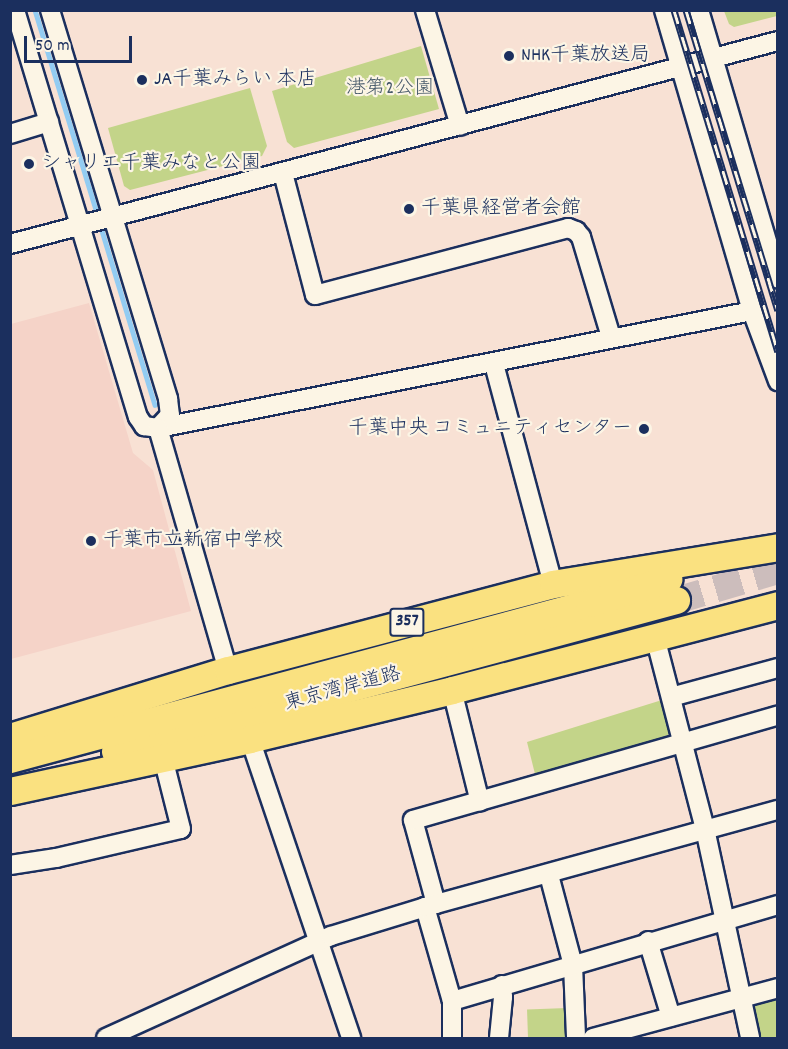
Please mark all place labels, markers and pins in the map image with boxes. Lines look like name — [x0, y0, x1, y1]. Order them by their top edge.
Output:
place label: NHK千葉放送局 — [521, 44, 650, 68]
marker: NHK千葉放送局 — [502, 49, 516, 63]
place label: JA千葉みらい 本店 — [154, 68, 317, 92]
marker: JA千葉みらい 本店 — [135, 73, 149, 87]
place label: シャリエ千葉みなと公園 — [41, 152, 261, 176]
marker: シャリエ千葉みなと公園 — [22, 157, 36, 171]
place label: 千葉県経営者会館 — [421, 197, 581, 221]
marker: 千葉県経営者会館 — [402, 202, 416, 216]
place label: 千葉中央 コミュニティセンター — [347, 417, 632, 441]
marker: 千葉中央 コミュニティセンター — [637, 422, 651, 436]
place label: 千葉市立新宿中学校 — [103, 529, 283, 553]
marker: 千葉市立新宿中学校 — [84, 534, 98, 548]

